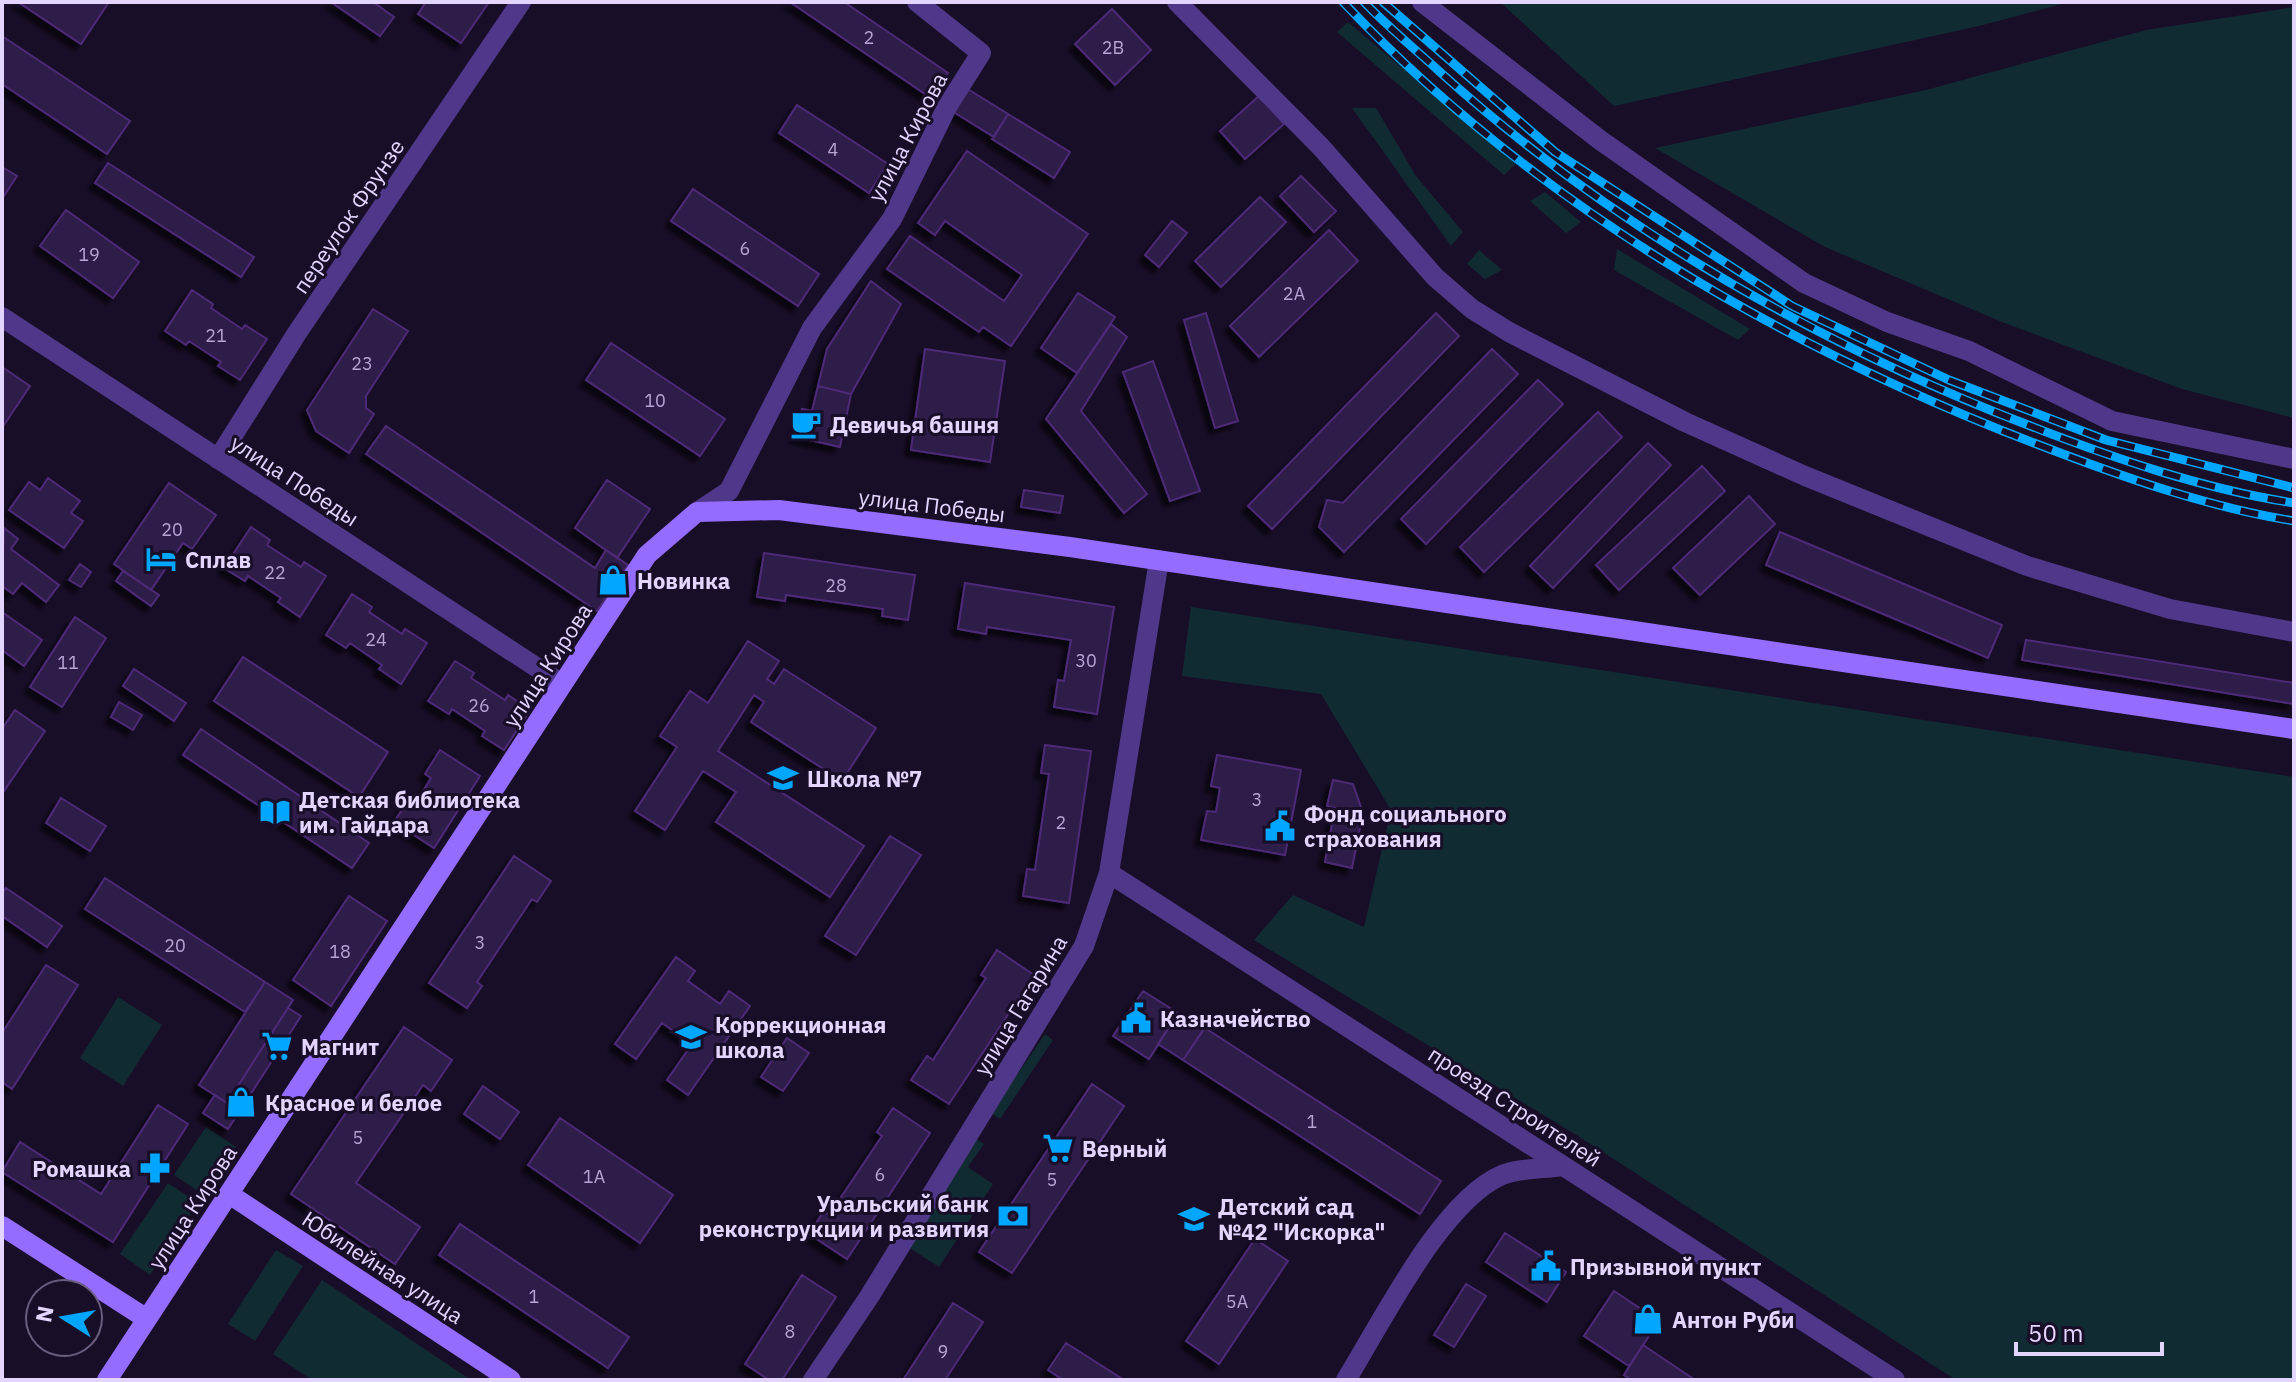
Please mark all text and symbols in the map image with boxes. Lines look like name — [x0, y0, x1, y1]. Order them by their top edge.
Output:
house number: 2 — [864, 26, 874, 49]
house number: 2В — [1102, 36, 1124, 59]
street label: улица Кирова — [861, 67, 953, 207]
street label: переулок Фрунзе — [286, 133, 410, 299]
house number: 4 — [828, 138, 839, 161]
house number: 6 — [740, 237, 750, 260]
house number: 19 — [78, 243, 100, 266]
house number: 2А — [1283, 282, 1306, 305]
house number: 21 — [205, 324, 227, 347]
house number: 23 — [351, 352, 373, 375]
house number: 10 — [644, 389, 666, 412]
cafe icon: Девичья башня — [789, 407, 823, 441]
place label: Девичья башня — [830, 410, 999, 439]
street label: улица Победы — [225, 428, 365, 532]
street label: улица Победы — [857, 482, 1007, 528]
house number: 20 — [161, 518, 183, 541]
hotel icon: Сплав — [144, 542, 178, 576]
place label: Сплав — [185, 545, 251, 574]
house number: 22 — [264, 561, 286, 584]
shop icon: Новинка — [596, 563, 630, 597]
place label: Новинка — [637, 566, 730, 595]
house number: 28 — [825, 574, 847, 597]
street label: улица Кирова — [496, 597, 598, 733]
house number: 24 — [365, 628, 387, 651]
house number: 30 — [1075, 649, 1097, 672]
house number: 11 — [57, 651, 79, 674]
house number: 26 — [468, 694, 490, 717]
school or university icon: Школа №7 — [766, 761, 800, 795]
place label: Школа №7 — [807, 764, 922, 793]
place label: Детская библиотека им. Гайдара — [299, 785, 520, 839]
house number: 3 — [1252, 788, 1262, 811]
library icon: Детская библиотека им. Гайдара — [258, 795, 292, 829]
place label: Фонд социального страхования — [1304, 799, 1507, 853]
public building icon: Фонд социального страхования — [1263, 809, 1297, 843]
house number: 2 — [1056, 811, 1066, 834]
street label: улица Гагарина — [967, 929, 1073, 1080]
house number: 3 — [475, 931, 485, 954]
house number: 20 — [164, 934, 186, 957]
house number: 18 — [329, 940, 351, 963]
public building icon: Казначейство — [1119, 1001, 1153, 1035]
place label: Казначейство — [1160, 1004, 1311, 1033]
place label: Коррекционная школа — [715, 1010, 886, 1064]
school or university icon: Коррекционная школа — [674, 1020, 708, 1054]
supermarket icon: Магнит — [260, 1029, 294, 1063]
place label: Магнит — [301, 1032, 379, 1061]
street label: проезд Строителей — [1423, 1039, 1607, 1173]
shop icon: Красное и белое — [224, 1085, 258, 1119]
place label: Красное и белое — [265, 1088, 442, 1117]
house number: 1 — [1307, 1110, 1317, 1133]
house number: 5 — [353, 1126, 363, 1149]
supermarket icon: Верный — [1041, 1131, 1075, 1165]
place label: Верный — [1082, 1134, 1167, 1163]
street label: улица Кирова — [141, 1139, 243, 1275]
pharmacy icon: Ромашка — [138, 1151, 172, 1185]
place label: Ромашка — [32, 1154, 131, 1183]
house number: 6 — [875, 1163, 885, 1186]
house number: 1А — [583, 1165, 606, 1188]
house number: 5 — [1047, 1168, 1057, 1191]
place label: Уральский банк реконструкции и развития — [699, 1189, 989, 1243]
place label: Детский сад №42 "Искорка" — [1218, 1192, 1385, 1246]
bank icon: Уральский банк реконструкции и развития — [996, 1199, 1030, 1233]
school or university icon: Детский сад №42 "Искорка" — [1177, 1202, 1211, 1236]
street label: Юбилейная улица — [297, 1204, 469, 1330]
public building icon: Призывной пункт — [1529, 1249, 1563, 1283]
place label: Призывной пункт — [1570, 1252, 1761, 1281]
north arrow — [24, 1278, 104, 1358]
house number: 1 — [529, 1285, 539, 1308]
house number: 5А — [1226, 1290, 1249, 1313]
shop icon: Антон Руби — [1631, 1302, 1665, 1336]
text: N — [28, 1303, 60, 1325]
place label: Антон Руби — [1672, 1305, 1794, 1334]
scale bar — [2016, 1306, 2162, 1356]
text: 50 m — [2028, 1317, 2083, 1349]
house number: 8 — [785, 1320, 795, 1343]
house number: 9 — [938, 1340, 948, 1363]

